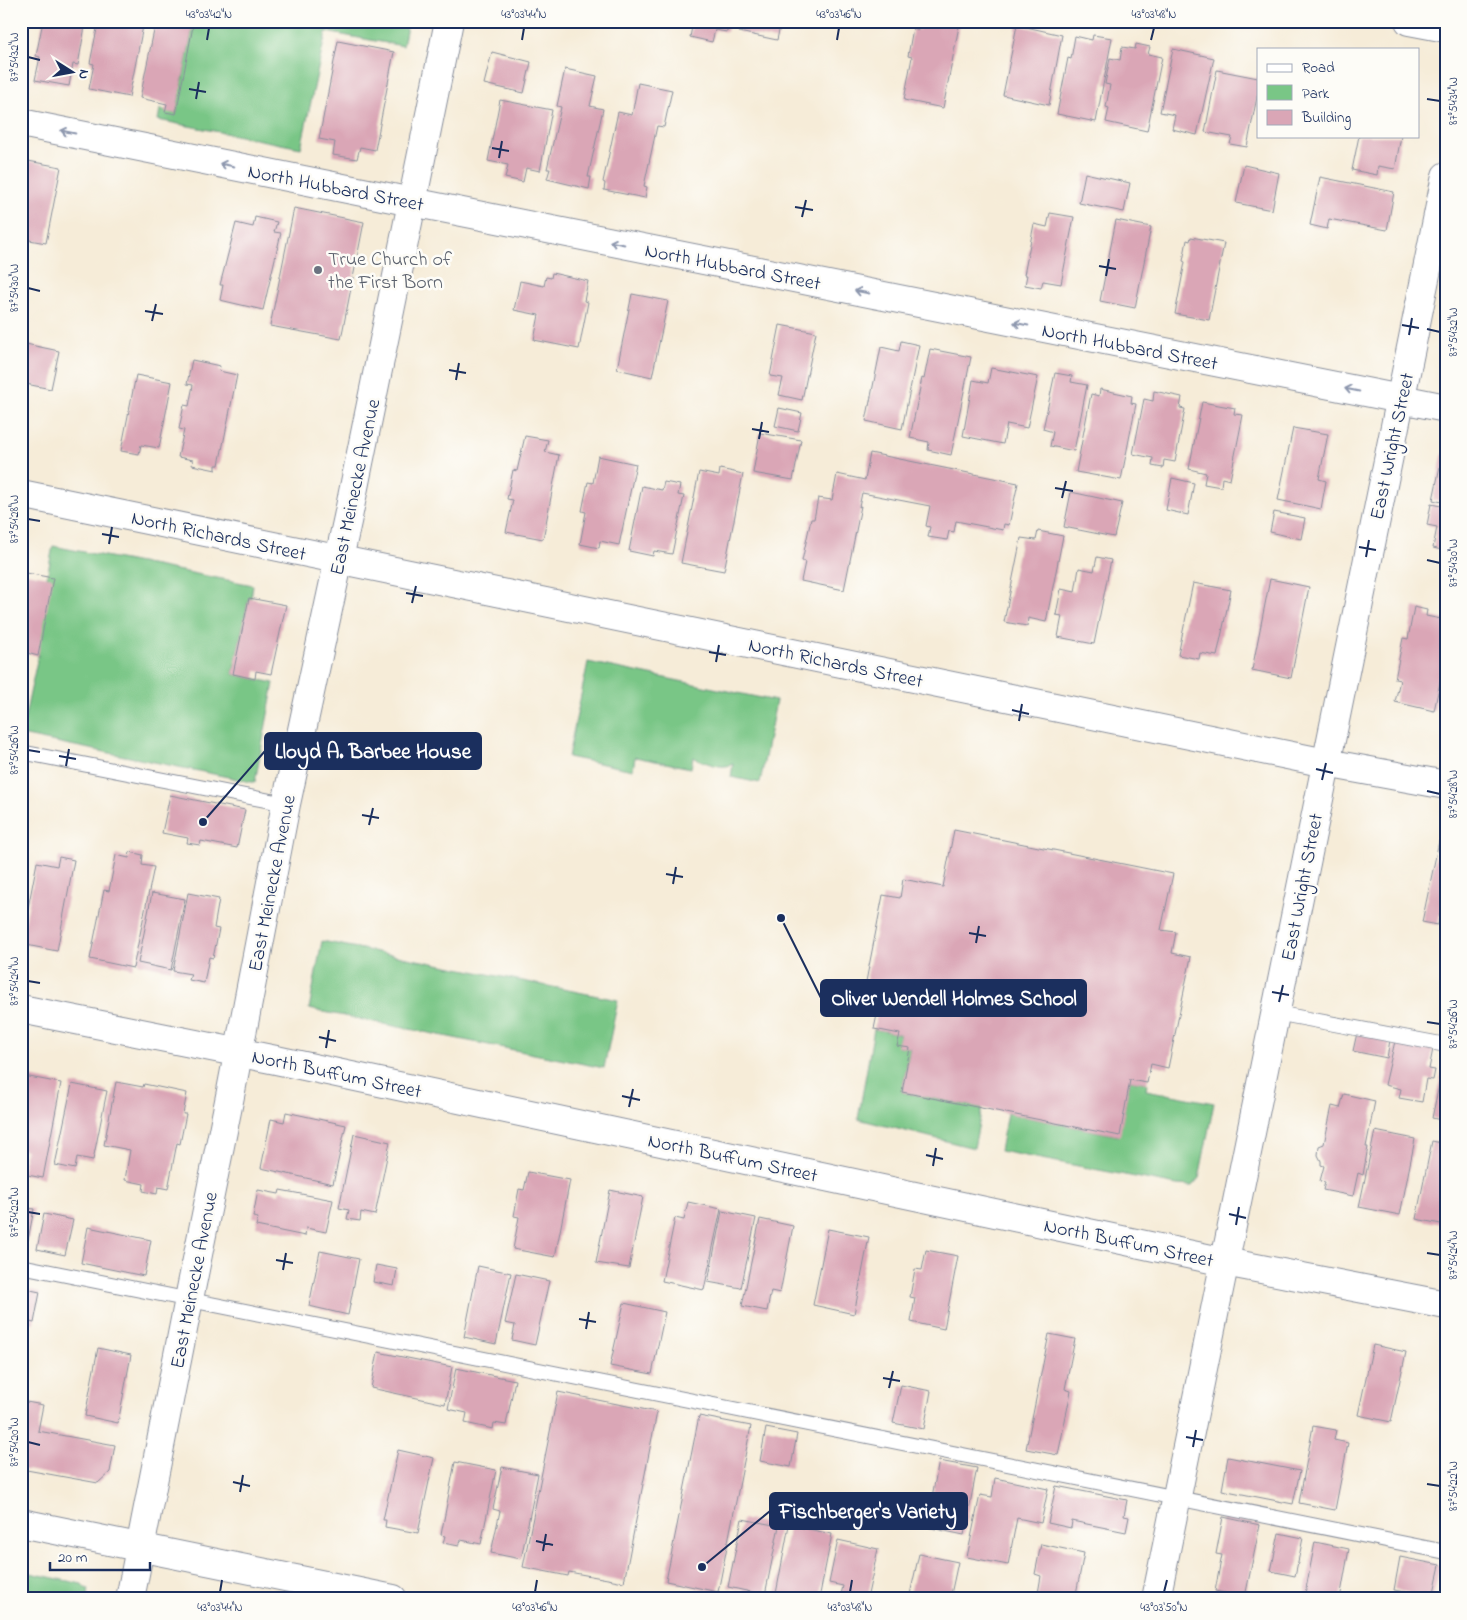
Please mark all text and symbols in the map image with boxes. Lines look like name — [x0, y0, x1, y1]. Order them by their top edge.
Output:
text: 43°03'42"N — [186, 6, 232, 24]
text: 43°03'44"N — [501, 6, 547, 24]
text: 43°03'46"N — [816, 6, 862, 24]
text: 43°03'48"N — [1132, 6, 1176, 24]
text: 87°54'32"W — [6, 33, 24, 81]
north arrow — [48, 48, 98, 98]
legend — [1257, 48, 1420, 138]
text: Road — [1302, 57, 1335, 79]
text: N — [72, 68, 94, 81]
text: 87°54'34"W — [1445, 77, 1463, 125]
text: Park — [1302, 83, 1330, 105]
text: Building — [1301, 107, 1351, 130]
one-way arrow — [60, 127, 76, 136]
street label: North Hubbard Street — [245, 158, 426, 221]
one-way arrow — [219, 159, 235, 169]
street label: North Hubbard Street — [642, 237, 823, 300]
one-way arrow — [609, 238, 625, 247]
place label: True Church of the First Born — [328, 246, 453, 298]
text: 87°54'30"W — [6, 264, 24, 312]
marker: True Church of the First Born — [312, 264, 324, 276]
one-way arrow — [854, 287, 870, 296]
text: 87°54'32"W — [1445, 308, 1463, 356]
street label: North Hubbard Street — [1039, 317, 1220, 380]
one-way arrow — [1013, 319, 1029, 328]
street label: East Wright Street — [1364, 370, 1424, 523]
one-way arrow — [1344, 385, 1360, 394]
street label: East Meinecke Avenue — [324, 397, 389, 578]
text: 87°54'28"W — [6, 495, 24, 543]
street label: North Richards Street — [128, 505, 309, 570]
text: 87°54'30"W — [1445, 539, 1463, 587]
street label: North Richards Street — [745, 632, 926, 697]
text: 87°54'26"W — [6, 725, 24, 775]
callout: Lloyd A. Barbee House — [265, 733, 481, 769]
text: Lloyd A. Barbee House — [275, 738, 472, 770]
text: 87°54'28"W — [1445, 770, 1463, 818]
street label: East Meinecke Avenue — [242, 792, 305, 974]
street label: East Wright Street — [1275, 811, 1333, 964]
text: 87°54'24"W — [6, 957, 24, 1005]
callout: Oliver Wendell Holmes School — [821, 980, 1086, 1016]
text: Oliver Wendell Holmes School — [831, 985, 1077, 1015]
text: 87°54'26"W — [1445, 999, 1463, 1049]
street label: North Buffum Street — [249, 1043, 424, 1108]
street label: North Buffum Street — [645, 1127, 820, 1192]
text: 87°54'22"W — [6, 1187, 24, 1237]
street label: East Meinecke Avenue — [164, 1189, 227, 1371]
street label: North Buffum Street — [1041, 1212, 1216, 1277]
text: 87°54'24"W — [1445, 1231, 1463, 1279]
text: 87°54'20"W — [6, 1418, 24, 1466]
text: 87°54'22"W — [1445, 1461, 1463, 1511]
callout: Fischberger's Variety — [770, 1493, 967, 1529]
text: Fischberger's Variety — [778, 1498, 957, 1530]
scale bar — [50, 1540, 150, 1572]
text: 20 m — [58, 1547, 88, 1569]
text: 43°03'44"N — [197, 1599, 243, 1617]
text: 43°03'46"N — [512, 1599, 558, 1617]
text: 43°03'48"N — [828, 1599, 872, 1617]
text: 43°03'50"N — [1140, 1599, 1188, 1617]

